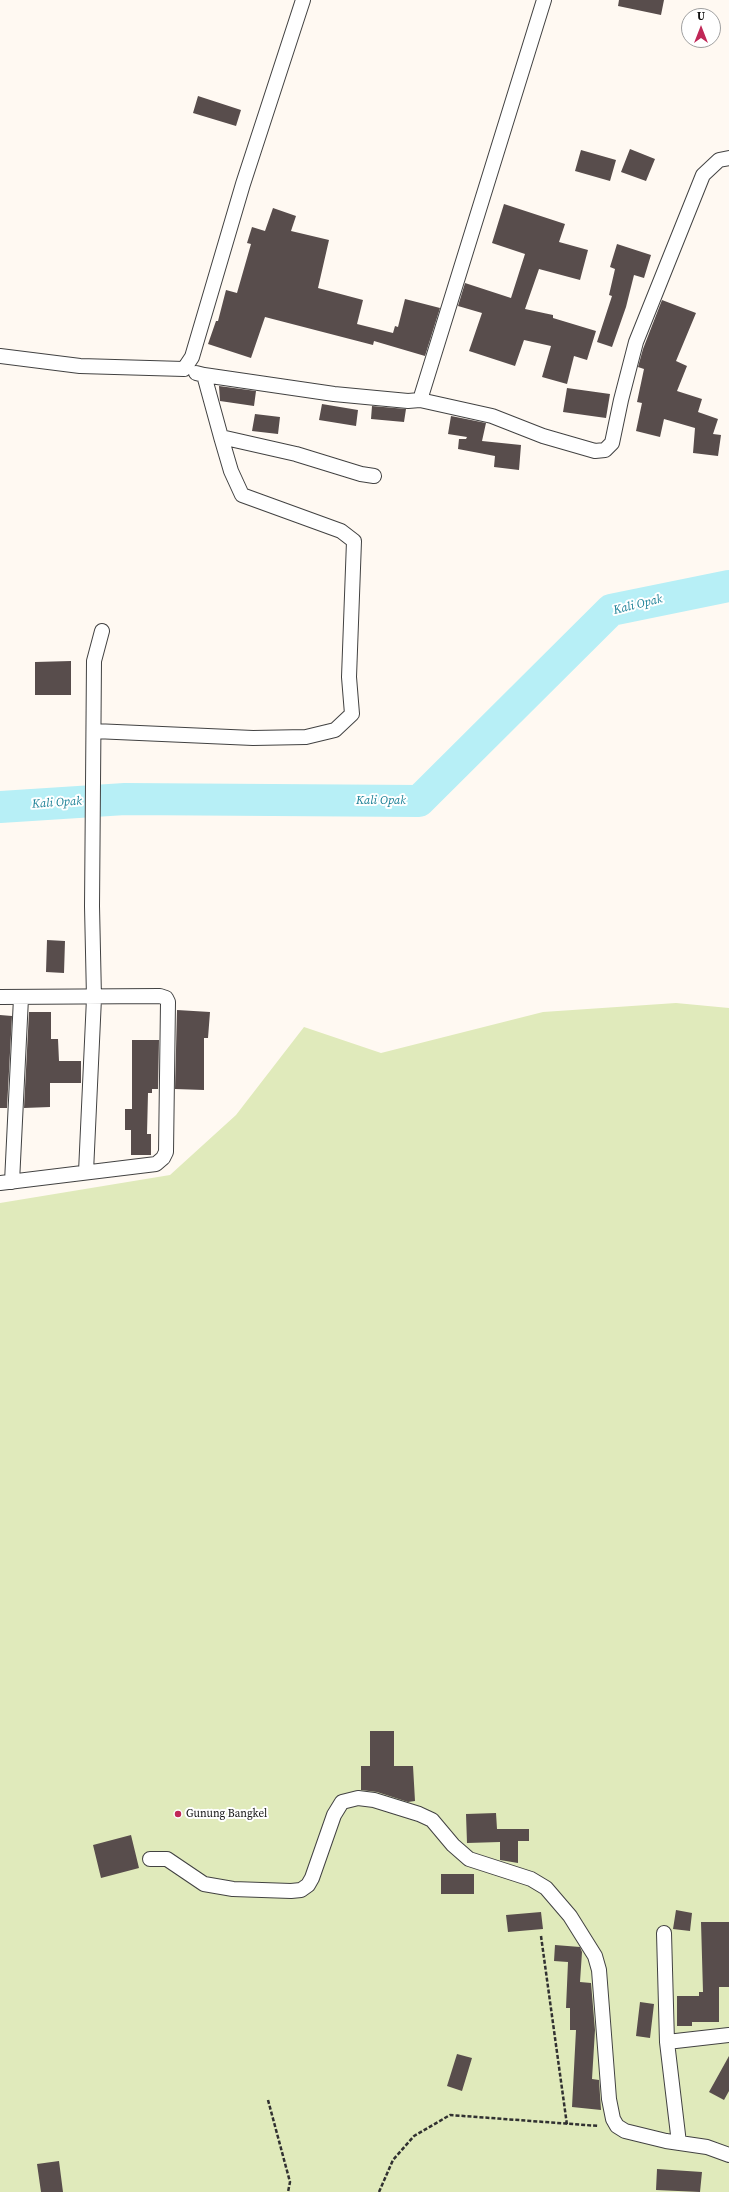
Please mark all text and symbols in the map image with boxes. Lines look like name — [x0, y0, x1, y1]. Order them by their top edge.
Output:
north arrow — [681, 8, 721, 48]
text: U — [697, 9, 705, 24]
water label: Kali Opak — [612, 592, 664, 618]
water label: Kali Opak — [32, 794, 82, 812]
water label: Kali Opak — [356, 794, 406, 808]
place label: Gunung Bangkel — [186, 1807, 267, 1821]
marker: Gunung Bangkel — [173, 1809, 183, 1819]

